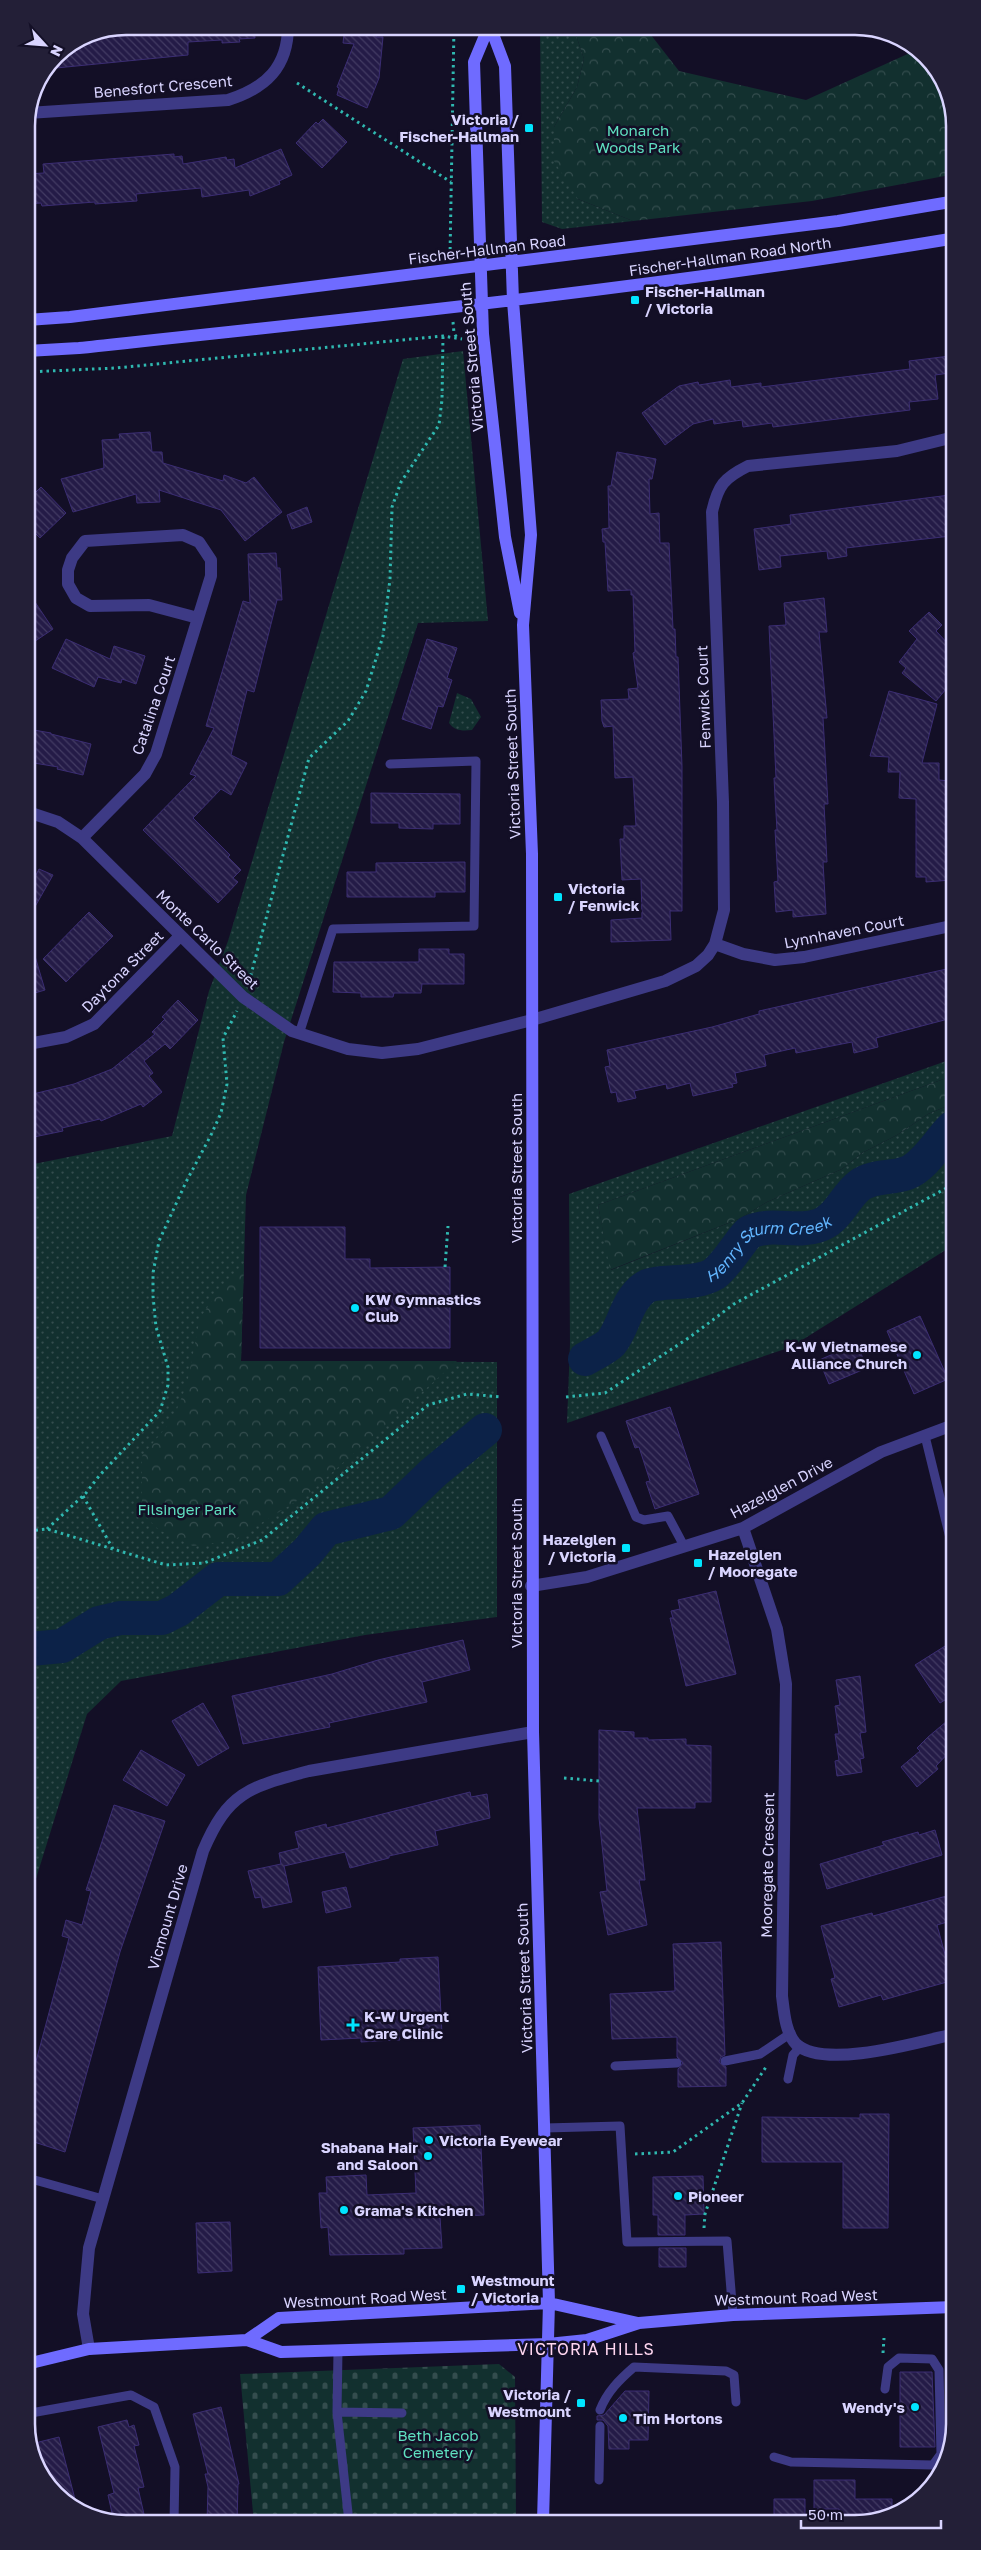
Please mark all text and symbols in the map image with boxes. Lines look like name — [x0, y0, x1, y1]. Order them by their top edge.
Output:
north arrow — [20, 20, 70, 70]
text: N — [47, 42, 67, 59]
street label: Benesfort Crescent — [93, 71, 233, 101]
place label: Victoria / Fischer-Hallman — [399, 110, 520, 145]
park label: Monarch Woods Park — [595, 121, 681, 156]
marker: Victoria / Fischer-Hallman — [523, 122, 535, 134]
street label: Fischer-Hallman Road — [407, 230, 567, 268]
street label: Fischer-Hallman Road North — [628, 233, 832, 279]
street label: Victoria Street South — [455, 281, 487, 433]
place label: Fischer-Hallman / Victoria — [645, 282, 765, 317]
marker: Fischer-Hallman / Victoria — [629, 294, 641, 306]
street label: Fenwick Court — [692, 645, 714, 749]
street label: Catalina Court — [128, 653, 178, 757]
street label: Victoria Street South — [500, 689, 524, 839]
place label: Victoria / Fenwick — [568, 879, 640, 914]
street label: Monte Carlo Street — [153, 885, 263, 993]
marker: Victoria / Fenwick — [552, 891, 564, 903]
street label: Lynnhaven Court — [782, 911, 906, 951]
street label: Daytona Street — [77, 926, 167, 1016]
street label: Victoria Street South — [507, 1093, 525, 1243]
water label: Henry Sturm Creek — [702, 1210, 837, 1287]
place label: KW Gymnastics Club — [365, 1290, 481, 1325]
marker: KW Gymnastics Club — [349, 1302, 361, 1314]
place label: K-W Vietnamese Alliance Church — [785, 1337, 907, 1372]
marker: K-W Vietnamese Alliance Church — [911, 1349, 923, 1361]
street label: Hazelglen Drive — [727, 1452, 836, 1522]
street label: Victoria Street South — [507, 1498, 525, 1648]
park label: Filsinger Park — [138, 1500, 237, 1518]
place label: Hazelglen / Victoria — [542, 1530, 616, 1565]
marker: Hazelglen / Victoria — [620, 1542, 632, 1554]
place label: Hazelglen / Mooregate — [708, 1545, 798, 1580]
marker: Hazelglen / Mooregate — [692, 1557, 704, 1569]
street label: Mooregate Crescent — [757, 1792, 777, 1938]
street label: Vicmount Drive — [143, 1862, 191, 1972]
street label: Victoria Street South — [512, 1903, 536, 2053]
place label: K-W Urgent Care Clinic — [364, 2007, 449, 2042]
marker: K-W Urgent Care Clinic — [346, 2018, 360, 2032]
place label: Victoria Eyewear — [439, 2131, 562, 2149]
marker: Victoria Eyewear — [423, 2134, 435, 2146]
place label: Shabana Hair and Saloon — [321, 2138, 418, 2173]
marker: Shabana Hair and Saloon — [422, 2150, 434, 2162]
place label: Pioneer — [688, 2187, 744, 2205]
marker: Pioneer — [672, 2190, 684, 2202]
place label: Grama's Kitchen — [354, 2201, 473, 2219]
marker: Grama's Kitchen — [338, 2204, 350, 2216]
place label: Westmount / Victoria — [471, 2271, 555, 2306]
marker: Westmount / Victoria — [455, 2283, 467, 2295]
street label: Westmount Road West — [283, 2285, 447, 2311]
street label: Westmount Road West — [714, 2285, 878, 2309]
district label: VICTORIA HILLS — [517, 2339, 655, 2359]
place label: Victoria / Westmount — [487, 2385, 572, 2420]
marker: Victoria / Westmount — [575, 2397, 587, 2409]
place label: Wendy's — [842, 2398, 905, 2416]
marker: Wendy's — [909, 2401, 921, 2413]
place label: Tim Hortons — [633, 2409, 723, 2427]
marker: Tim Hortons — [617, 2412, 629, 2424]
park label: Beth Jacob Cemetery — [398, 2426, 478, 2461]
scale bar — [801, 2498, 941, 2530]
text: 50 m — [808, 2505, 843, 2523]

